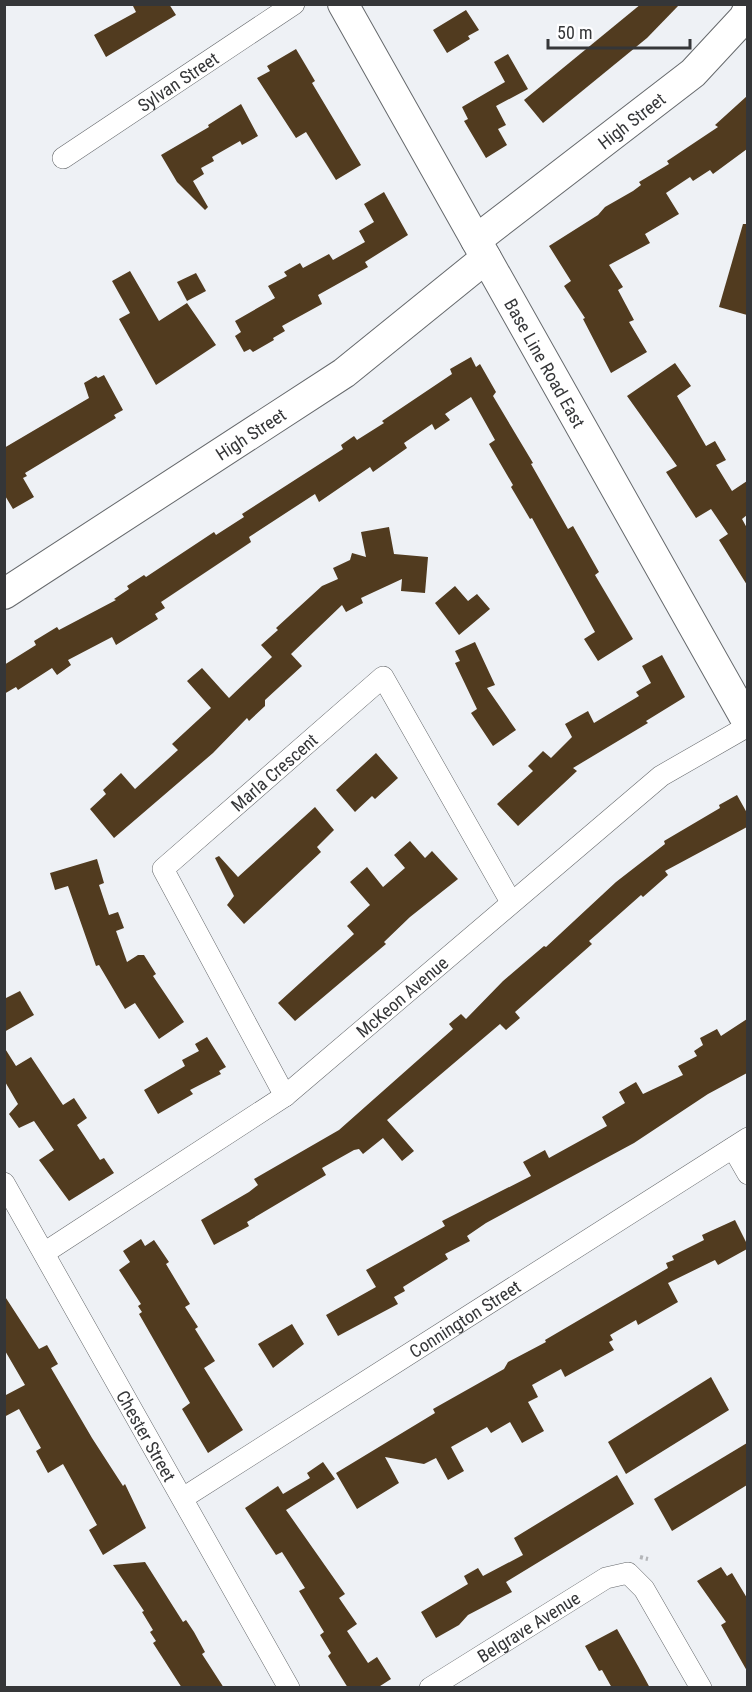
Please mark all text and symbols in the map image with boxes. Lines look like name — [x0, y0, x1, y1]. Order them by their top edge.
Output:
scale bar — [548, 12, 690, 50]
text: 50 m — [557, 22, 592, 43]
street label: Sylvan Street — [134, 47, 222, 116]
street label: High Street — [594, 88, 669, 153]
street label: Base Line Road East — [501, 295, 590, 431]
street label: High Street — [212, 403, 289, 464]
street label: Marla Crescent — [227, 729, 321, 815]
street label: McKeon Avenue — [352, 952, 452, 1041]
street label: Connington Street — [405, 1275, 524, 1362]
street label: Chester Street — [113, 1386, 181, 1485]
street label: Belgrave Avenue — [473, 1587, 584, 1666]

